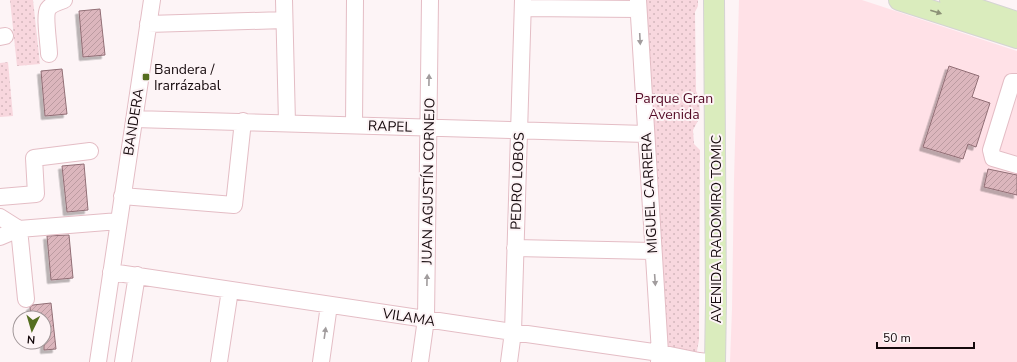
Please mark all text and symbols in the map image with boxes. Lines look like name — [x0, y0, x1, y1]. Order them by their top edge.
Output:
one-way arrow — [930, 9, 942, 15]
one-way arrow — [637, 33, 644, 45]
place label: Bandera / Irarrázabal — [154, 60, 222, 95]
marker: Bandera / Irarrázabal — [141, 72, 151, 82]
one-way arrow — [426, 73, 432, 86]
street label: BANDERA — [119, 87, 148, 157]
park label: Parque Gran Avenida — [635, 89, 713, 124]
street label: JUAN AGUSTÍN CORNEJO — [418, 98, 439, 265]
street label: RAPEL — [368, 116, 413, 137]
street label: PEDRO LOBOS — [506, 131, 529, 230]
street label: MIGUEL CARRERA — [637, 132, 662, 254]
street label: AVENIDA RADOMIRO TOMIC — [707, 135, 726, 323]
one-way arrow — [424, 273, 430, 286]
one-way arrow — [651, 274, 658, 286]
street label: VILAMA — [380, 304, 437, 331]
north arrow — [12, 310, 52, 350]
scale bar — [877, 324, 974, 350]
one-way arrow — [322, 327, 328, 339]
text: 50 m — [883, 330, 911, 346]
text: N — [26, 332, 36, 347]

